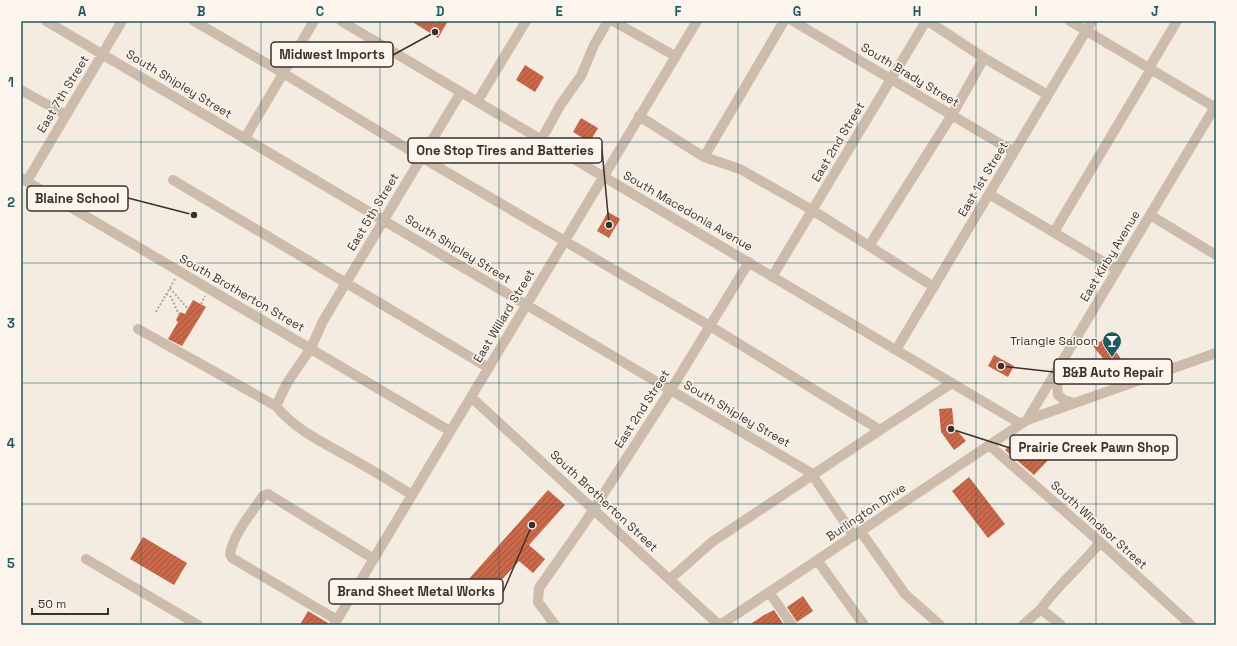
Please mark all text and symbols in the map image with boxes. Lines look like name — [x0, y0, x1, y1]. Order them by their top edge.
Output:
text: A — [78, 3, 87, 20]
text: B — [197, 3, 206, 20]
text: C — [316, 3, 324, 20]
text: D — [436, 3, 445, 20]
text: E — [555, 3, 563, 20]
text: F — [675, 3, 682, 20]
text: G — [793, 3, 801, 20]
text: H — [913, 3, 921, 20]
text: I — [1034, 3, 1038, 20]
text: J — [1151, 3, 1159, 20]
street label: South Brady Street — [858, 39, 962, 111]
callout: Midwest Imports — [271, 42, 393, 67]
street label: South Shipley Street — [123, 46, 235, 122]
text: Midwest Imports — [279, 46, 385, 63]
street label: East 7th Street — [34, 52, 92, 136]
text: 1 — [8, 74, 14, 91]
street label: East 2nd Street — [808, 99, 868, 185]
callout: One Stop Tires and Batteries — [408, 138, 602, 163]
street label: East 1st Street — [954, 138, 1012, 220]
text: One Stop Tires and Batteries — [416, 142, 594, 159]
street label: South Macedonia Avenue — [620, 167, 756, 255]
street label: East 5th Street — [343, 170, 403, 254]
callout: Blaine School — [27, 186, 128, 211]
text: Blaine School — [35, 190, 119, 207]
text: 2 — [7, 194, 15, 211]
street label: East Kirby Avenue — [1076, 207, 1144, 305]
street label: South Shipley Street — [402, 211, 514, 287]
street label: South Brotherton Street — [177, 251, 307, 335]
street label: East Willard Street — [470, 266, 538, 366]
text: 3 — [7, 315, 15, 332]
bar icon: Triangle Saloon — [1101, 330, 1123, 358]
place label: Triangle Saloon — [1010, 333, 1098, 349]
callout: B&B Auto Repair — [1054, 359, 1172, 384]
text: B&B Auto Repair — [1062, 364, 1164, 381]
street label: East 2nd Street — [611, 367, 673, 451]
street label: South Shipley Street — [681, 377, 793, 451]
text: 4 — [7, 435, 15, 452]
callout: Prairie Creek Pawn Shop — [1010, 435, 1177, 460]
text: Prairie Creek Pawn Shop — [1019, 439, 1170, 456]
street label: South Brotherton Street — [547, 447, 661, 555]
street label: South Windsor Street — [1047, 477, 1151, 573]
street label: Burlington Drive — [823, 479, 909, 545]
text: 5 — [7, 555, 15, 572]
callout: Brand Sheet Metal Works — [329, 579, 503, 604]
text: Brand Sheet Metal Works — [337, 583, 495, 600]
scale bar — [32, 590, 108, 616]
text: 50 m — [38, 596, 66, 612]

